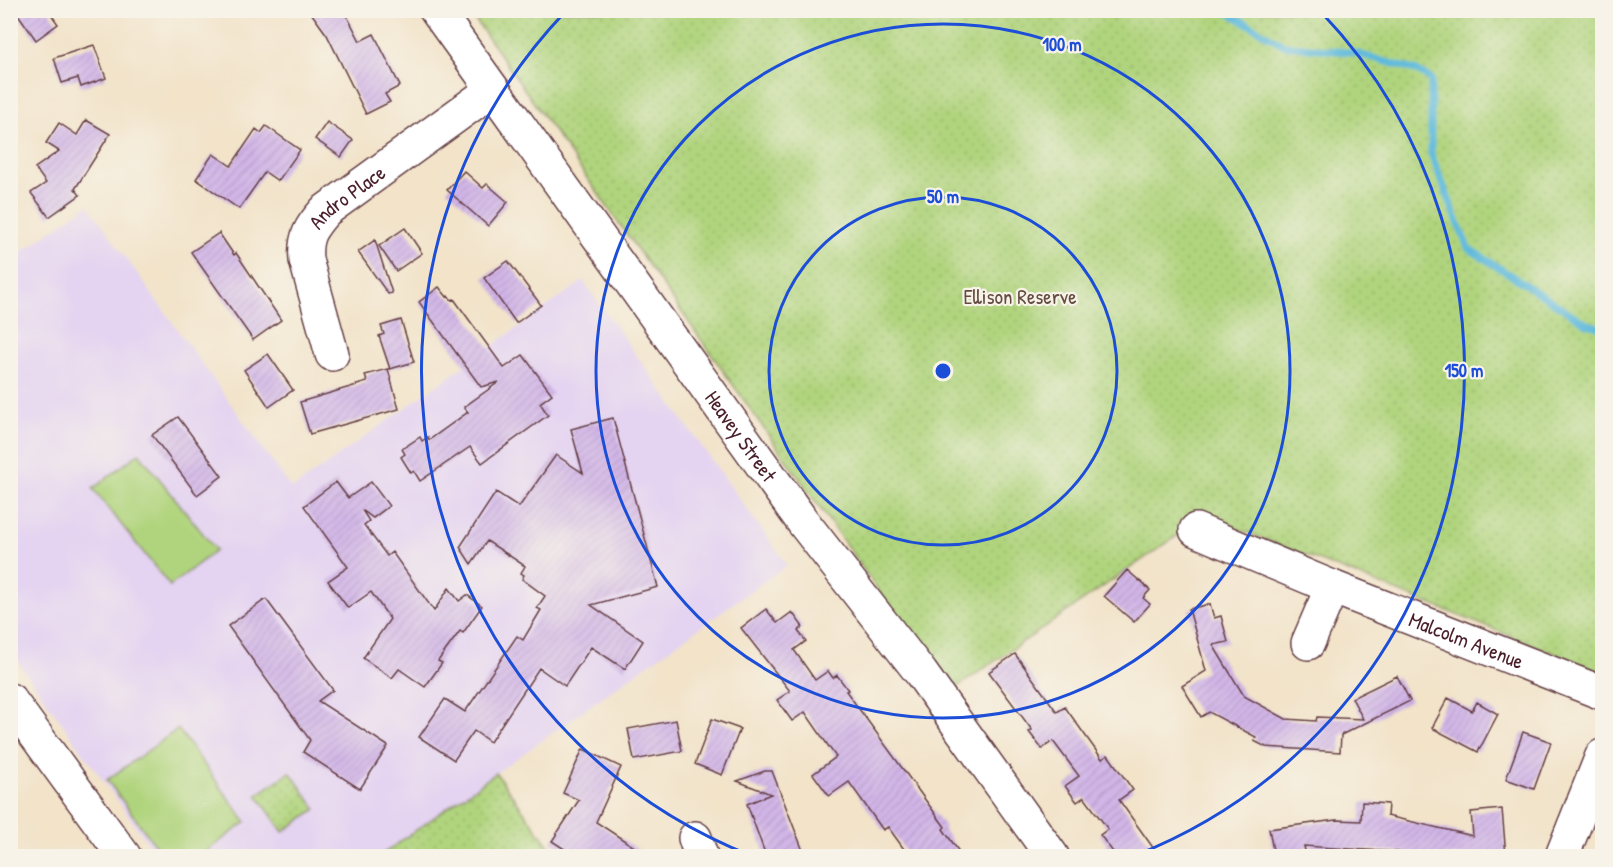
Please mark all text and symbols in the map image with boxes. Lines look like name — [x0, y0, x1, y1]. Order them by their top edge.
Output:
text: 100 m — [1042, 32, 1082, 57]
street label: Andro Place — [301, 158, 391, 235]
text: 50 m — [927, 184, 959, 209]
park label: Ellison Reserve — [963, 282, 1077, 311]
text: 150 m — [1445, 358, 1483, 383]
centre of rings — [933, 361, 953, 381]
street label: Heavey Street — [699, 384, 784, 488]
street label: Malcolm Avenue — [1405, 604, 1528, 675]

